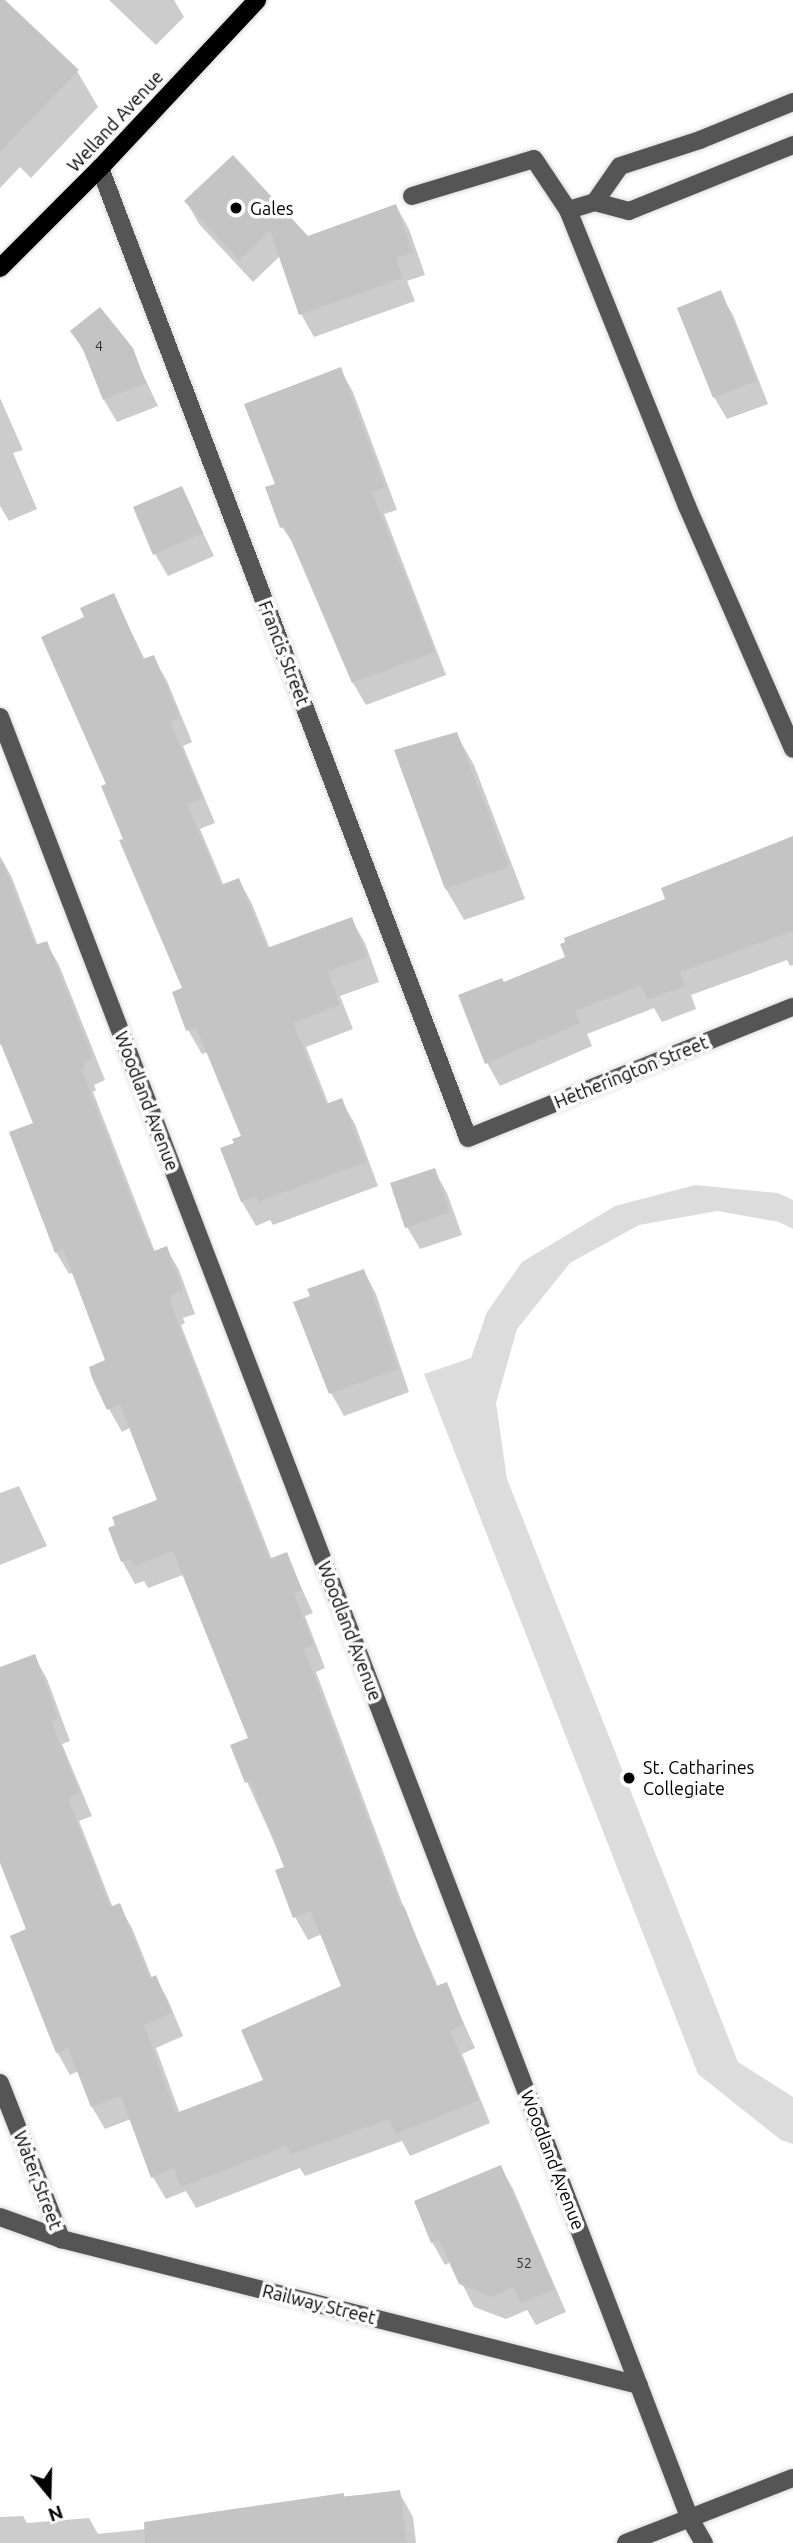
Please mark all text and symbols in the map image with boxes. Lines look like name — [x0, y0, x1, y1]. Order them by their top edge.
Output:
street label: Welland Avenue — [63, 66, 167, 176]
place label: Gales — [250, 197, 294, 219]
marker: Gales — [228, 200, 244, 216]
house number: 4 — [95, 338, 103, 354]
street label: Francis Street — [254, 598, 314, 708]
street label: Woodland Avenue — [110, 1028, 184, 1174]
street label: Hetherington Street — [551, 1031, 711, 1113]
street label: Woodland Avenue — [313, 1558, 387, 1704]
place label: St. Catharines Collegiate — [643, 1757, 754, 1800]
marker: St. Catharines Collegiate — [621, 1770, 637, 1786]
street label: Woodland Avenue — [516, 2087, 590, 2233]
street label: Water Street — [9, 2128, 67, 2232]
house number: 52 — [516, 2255, 532, 2271]
street label: Railway Street — [260, 2280, 378, 2328]
north arrow — [14, 2459, 84, 2529]
text: N — [46, 2501, 66, 2527]

